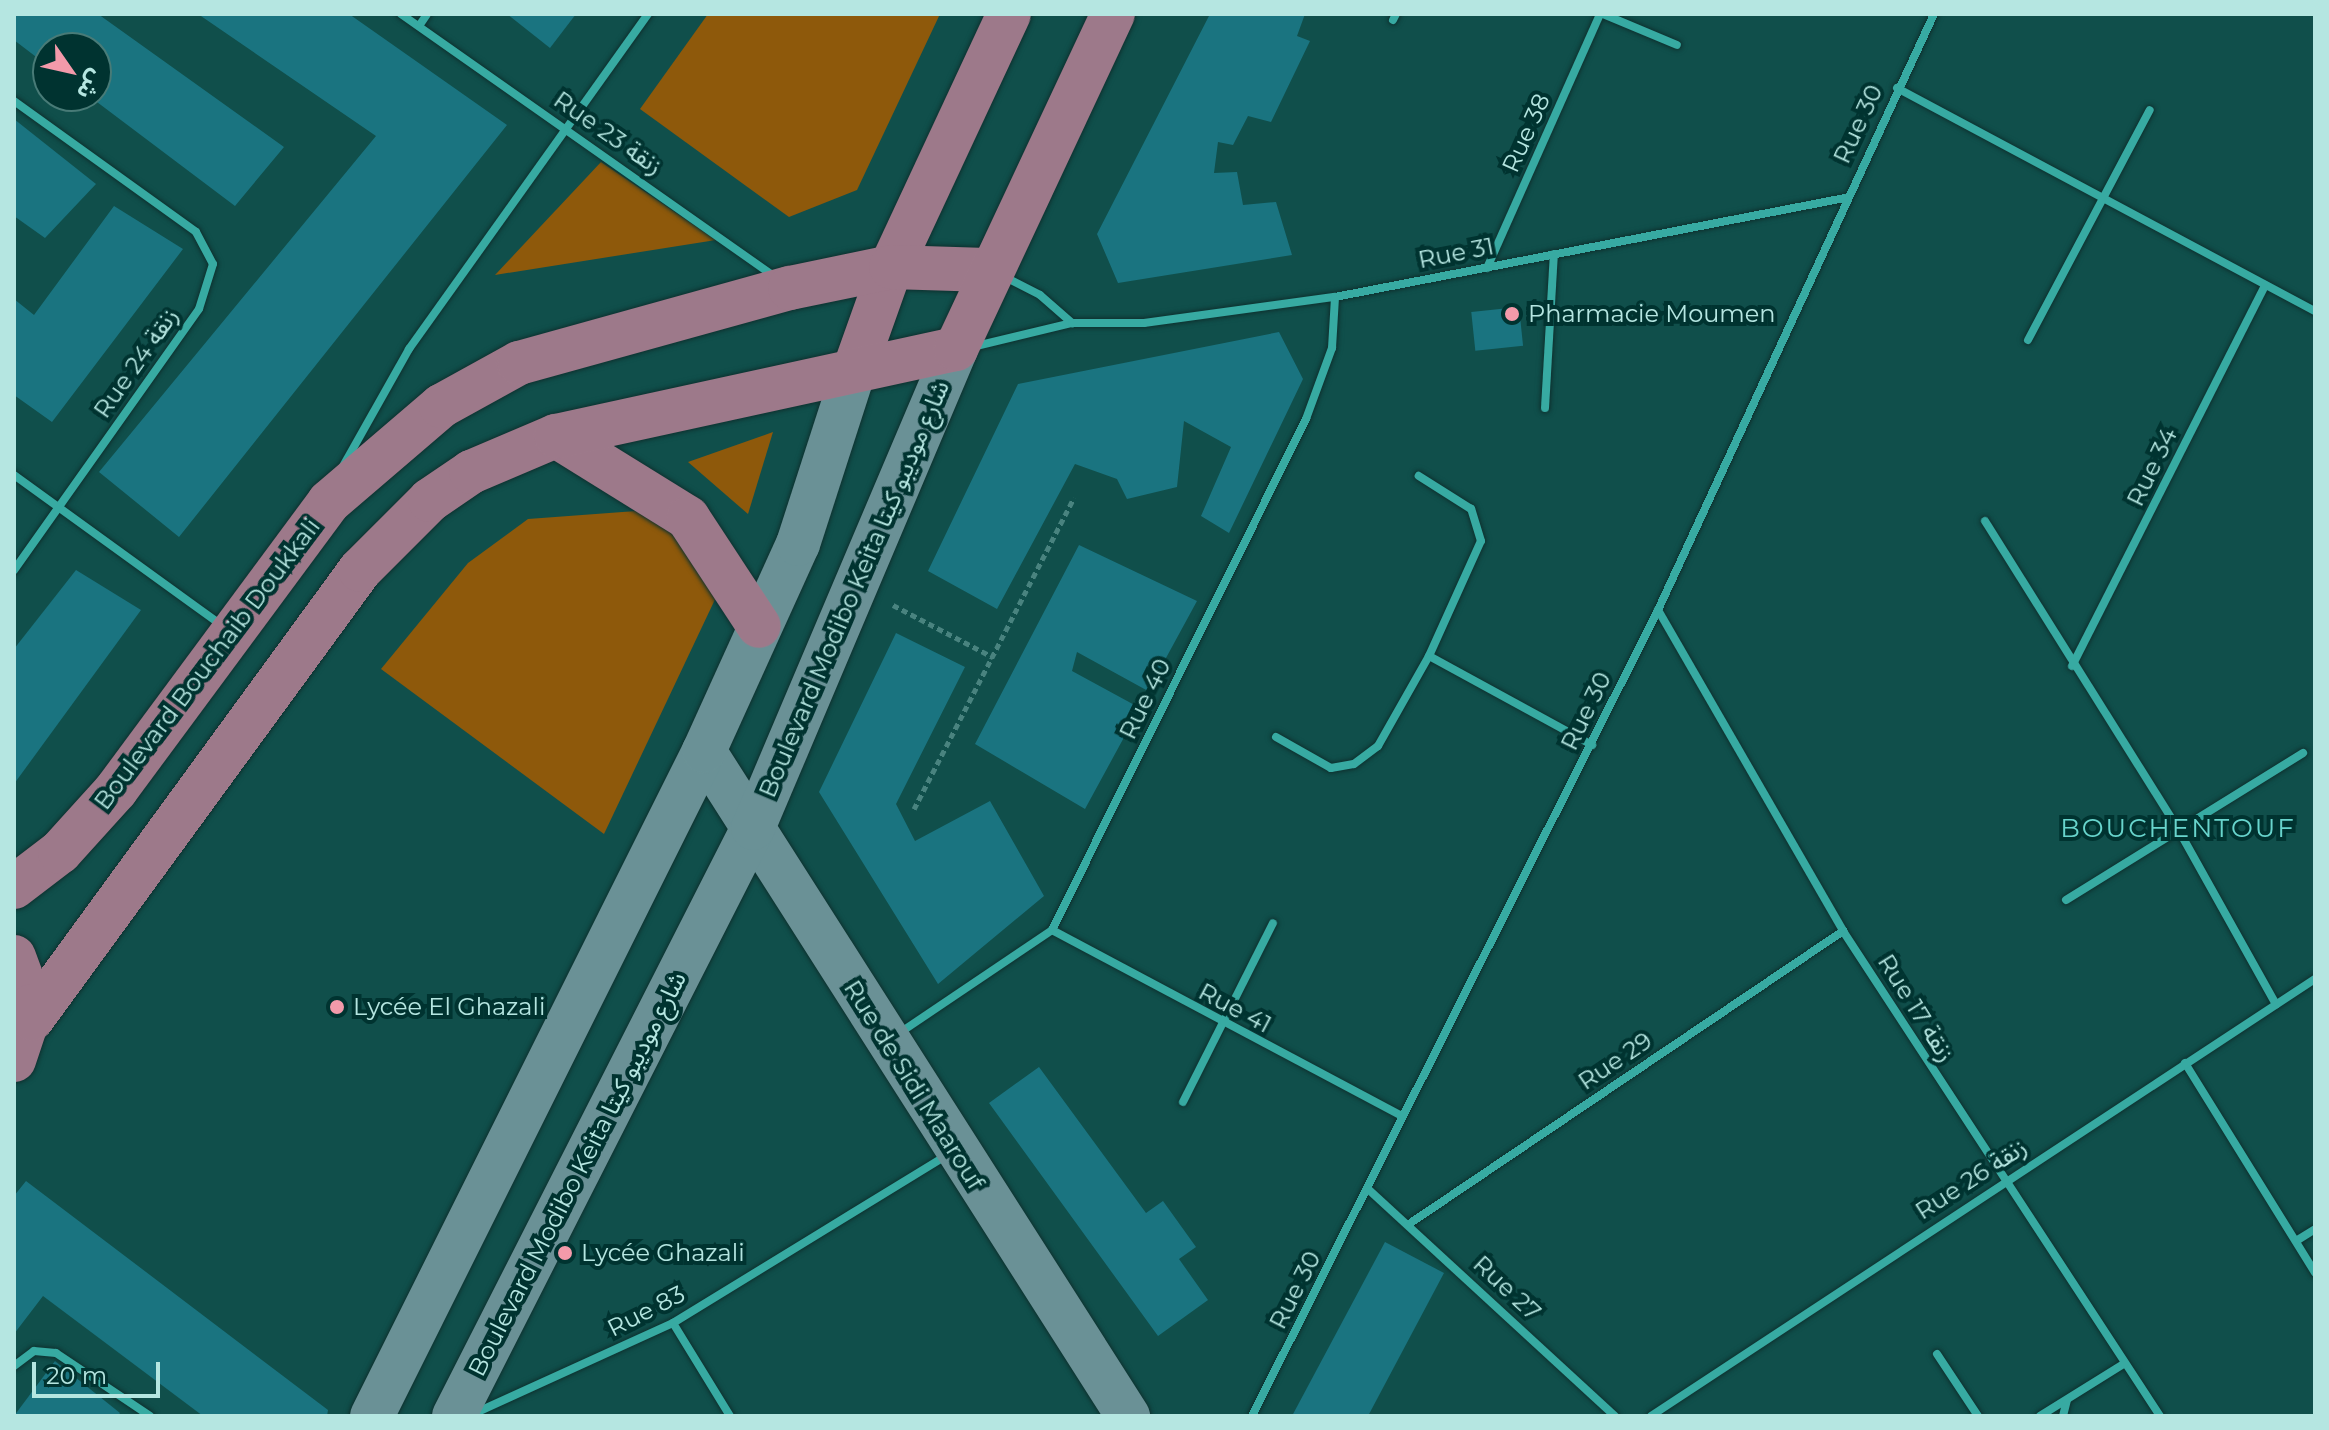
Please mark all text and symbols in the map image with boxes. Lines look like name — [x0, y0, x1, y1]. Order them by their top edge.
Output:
north arrow — [32, 32, 112, 112]
text: ش — [71, 65, 110, 105]
street label: Rue 30 — [1827, 80, 1889, 168]
street label: Rue 23 زنقة — [548, 85, 668, 181]
street label: Rue 38 — [1496, 89, 1556, 177]
street label: Rue 31 — [1416, 232, 1496, 274]
place label: Pharmacie Moumen — [1528, 300, 1776, 328]
street label: Rue 24 زنقة — [88, 302, 184, 424]
marker: Pharmacie Moumen — [1503, 305, 1521, 323]
street label: Boulevard Modibo Keita شارع موديبو كيتا — [753, 376, 955, 802]
street label: Rue 34 — [2121, 423, 2183, 511]
street label: Boulevard Bouchaib Doukkali — [88, 513, 326, 815]
street label: Rue 40 — [1113, 654, 1177, 744]
street label: Rue 30 — [1555, 667, 1617, 755]
district label: BOUCHENTOUF — [2060, 813, 2296, 845]
street label: Rue 17 زنقة — [1872, 949, 1960, 1067]
street label: Boulevard Modibo Keita شارع موديبو كيتا — [462, 967, 692, 1381]
street label: Rue de Sidi Maarouf — [838, 975, 990, 1195]
street label: Rue 41 — [1194, 977, 1276, 1039]
place label: Lycée El Ghazali — [353, 993, 545, 1021]
marker: Lycée El Ghazali — [328, 998, 346, 1016]
street label: Rue 29 — [1573, 1026, 1657, 1096]
street label: Rue 26 زنقة — [1910, 1132, 2032, 1226]
place label: Lycée Ghazali — [581, 1239, 745, 1267]
marker: Lycée Ghazali — [556, 1244, 574, 1262]
street label: Rue 30 — [1263, 1246, 1327, 1334]
street label: Rue 27 — [1467, 1250, 1547, 1326]
street label: Rue 83 — [602, 1279, 690, 1343]
scale bar — [36, 1346, 164, 1396]
text: 20 m — [46, 1361, 107, 1390]

